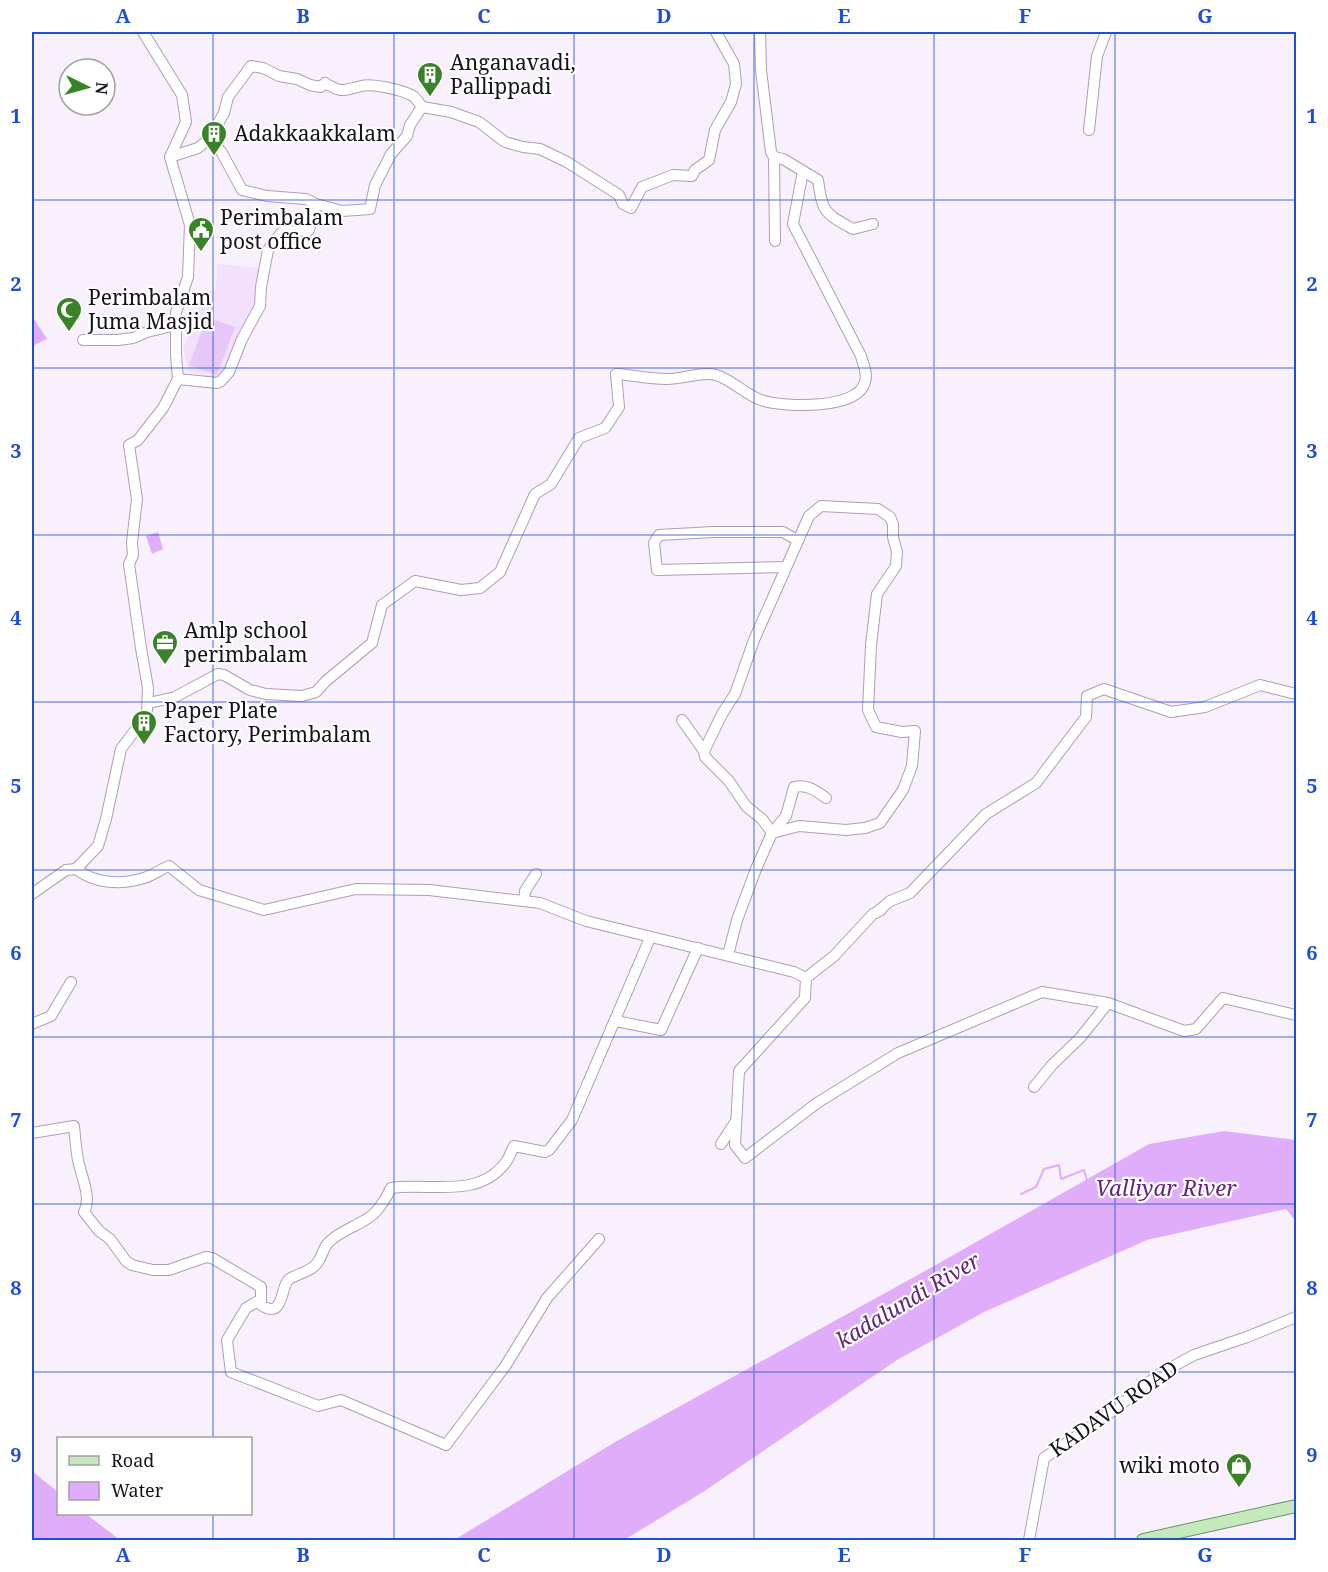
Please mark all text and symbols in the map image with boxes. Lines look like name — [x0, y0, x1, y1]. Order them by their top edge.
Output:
text: A — [115, 2, 131, 29]
text: B — [296, 2, 310, 29]
text: C — [477, 2, 491, 29]
text: D — [656, 2, 672, 29]
text: E — [837, 2, 851, 29]
text: F — [1019, 2, 1031, 29]
text: G — [1197, 2, 1213, 29]
place label: Anganavadi, Pallippadi — [450, 48, 576, 100]
north arrow — [57, 57, 117, 117]
building icon: Anganavadi, Pallippadi — [415, 60, 445, 98]
text: N — [90, 81, 113, 96]
text: 1 — [10, 102, 22, 129]
text: 1 — [1306, 102, 1318, 129]
building icon: Adakkaakkalam — [199, 119, 229, 157]
place label: Adakkaakkalam — [234, 119, 396, 147]
place label: Perimbalam post office — [220, 203, 343, 255]
public building icon: Perimbalam post office — [186, 215, 216, 253]
text: 2 — [10, 270, 22, 297]
text: 2 — [1306, 270, 1318, 297]
place label: Perimbalam Juma Masjid — [87, 283, 213, 335]
mosque icon: Perimbalam Juma Masjid — [54, 295, 84, 333]
text: 3 — [10, 437, 22, 464]
text: 3 — [1306, 437, 1318, 464]
text: 4 — [10, 604, 22, 631]
text: 4 — [1306, 604, 1318, 631]
place label: Amlp school perimbalam — [184, 616, 308, 668]
office icon: Amlp school perimbalam — [150, 628, 180, 666]
place label: Paper Plate Factory, Perimbalam — [164, 696, 371, 748]
building icon: Paper Plate Factory, Perimbalam — [129, 708, 159, 746]
text: 5 — [10, 772, 22, 799]
text: 5 — [1306, 772, 1318, 799]
text: 6 — [10, 939, 22, 966]
text: 6 — [1306, 939, 1318, 966]
text: 7 — [10, 1106, 22, 1133]
text: 7 — [1306, 1106, 1318, 1133]
water label: Valliyar River — [1096, 1172, 1237, 1202]
water label: kadalundi River — [830, 1244, 986, 1354]
text: 8 — [10, 1274, 22, 1301]
text: 8 — [1306, 1274, 1318, 1301]
street label: KADAVU ROAD — [1044, 1353, 1183, 1463]
legend — [57, 1437, 252, 1515]
text: 9 — [10, 1441, 22, 1468]
text: 9 — [1306, 1441, 1318, 1468]
text: Road — [111, 1448, 154, 1472]
place label: wiki moto — [1119, 1451, 1220, 1479]
shop icon: wiki moto — [1224, 1451, 1254, 1489]
text: Water — [111, 1478, 164, 1502]
text: A — [115, 1541, 131, 1568]
text: B — [296, 1541, 310, 1568]
text: C — [477, 1541, 491, 1568]
text: D — [656, 1541, 672, 1568]
text: E — [837, 1541, 851, 1568]
text: F — [1019, 1541, 1031, 1568]
text: G — [1197, 1541, 1213, 1568]

